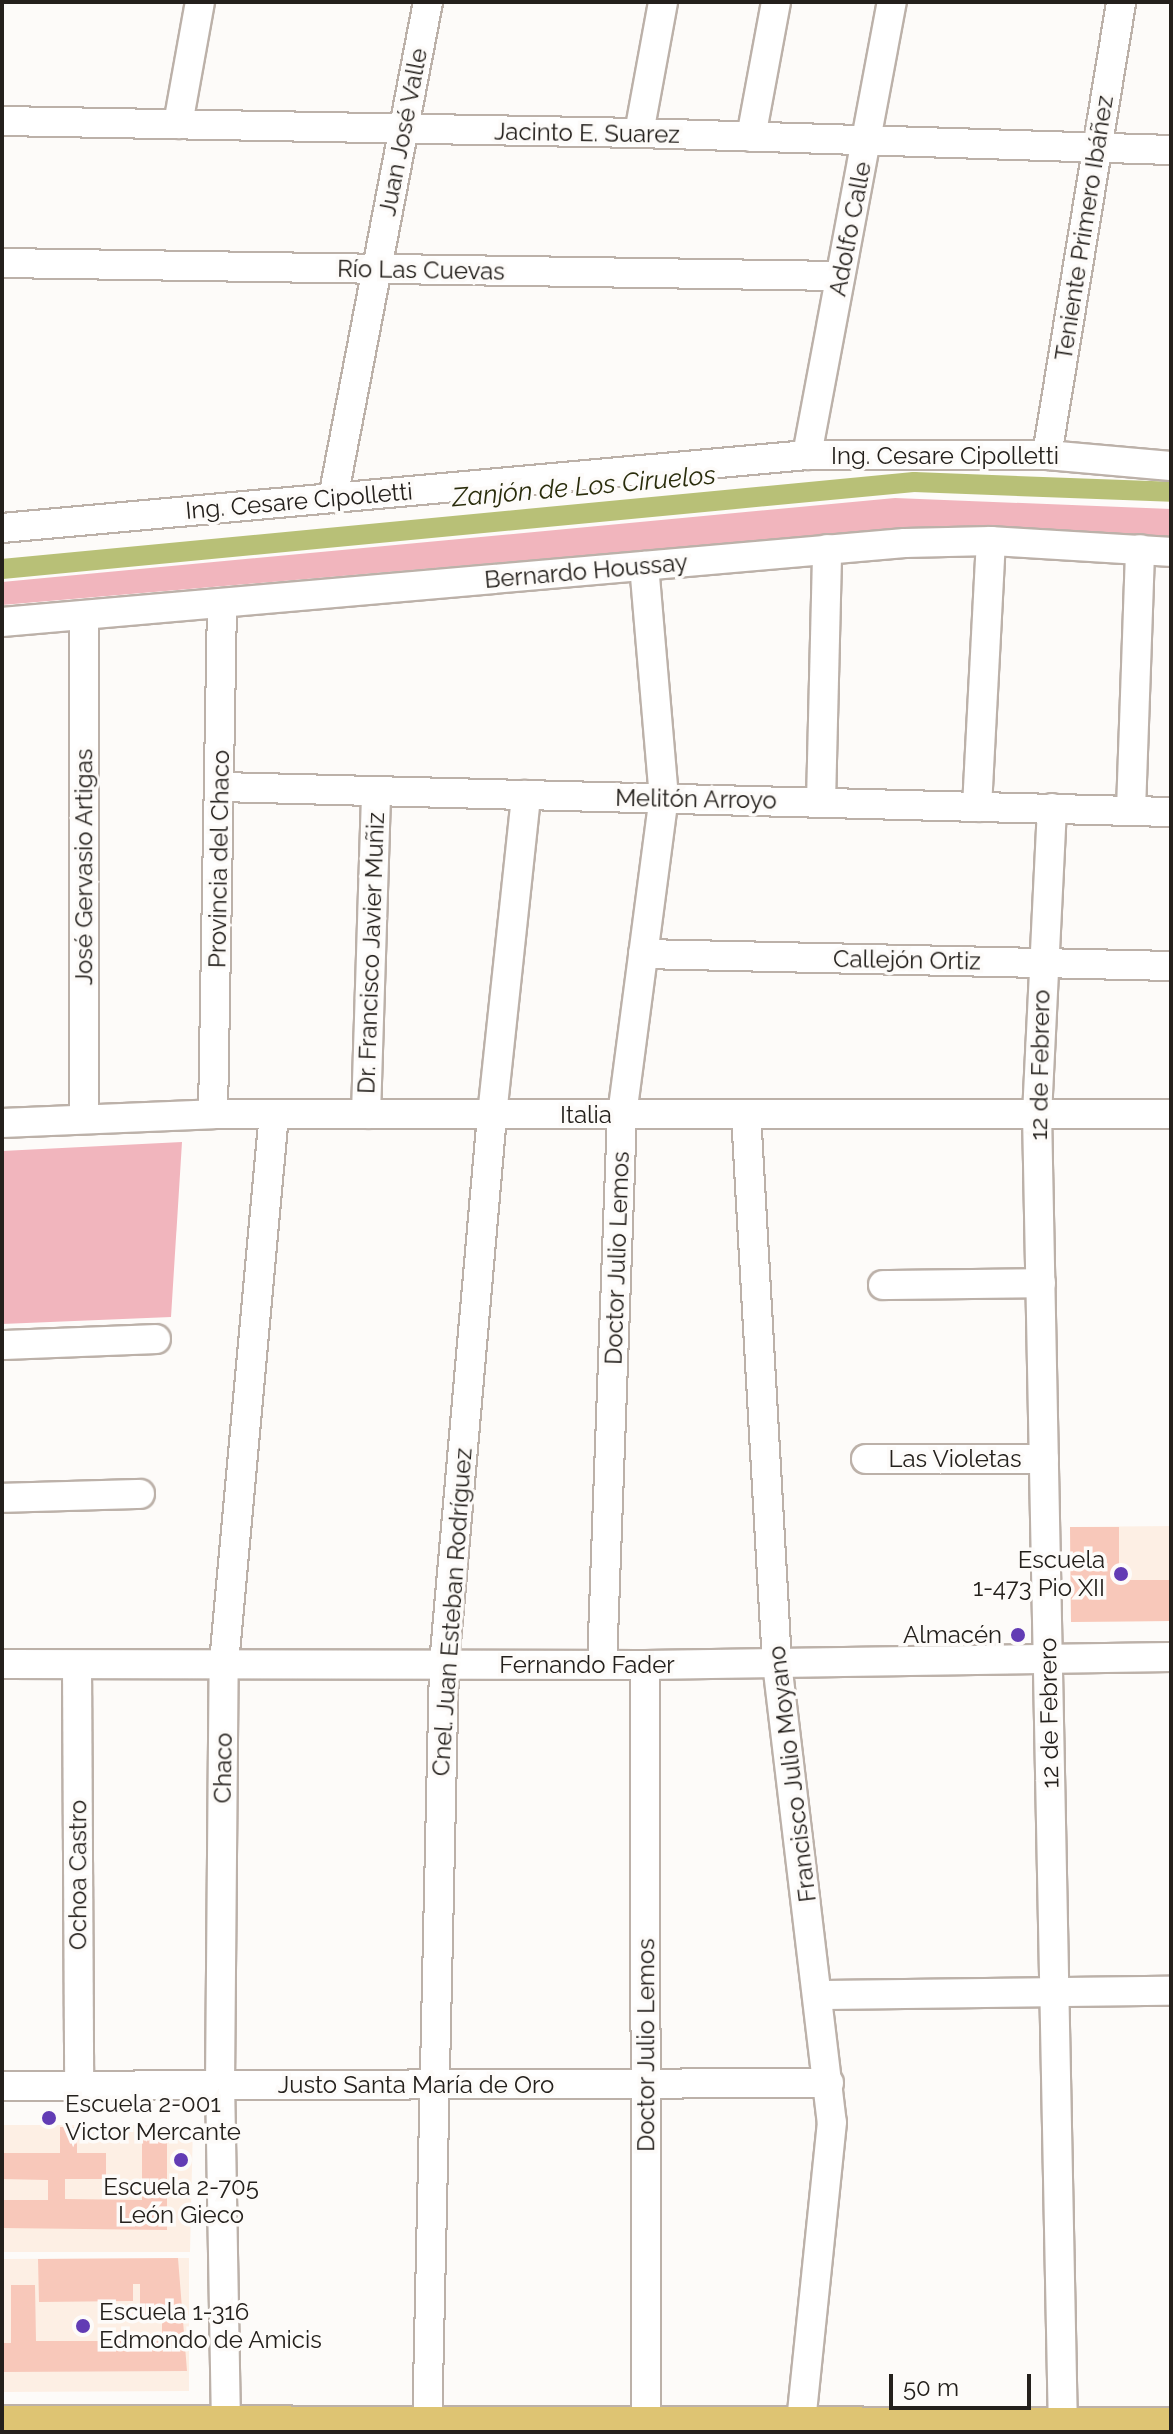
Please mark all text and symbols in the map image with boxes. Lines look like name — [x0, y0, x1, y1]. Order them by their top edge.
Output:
street label: Juan José Valle — [372, 45, 434, 219]
street label: Teniente Primero Ibáñez — [1049, 93, 1119, 363]
street label: Jacinto E. Suarez — [494, 117, 680, 149]
street label: Adolfo Calle — [823, 159, 877, 299]
street label: Río Las Cuevas — [337, 254, 505, 286]
street label: Ing. Cesare Cipolletti — [831, 442, 1059, 470]
water label: Zanjón de Los Ciruelos — [451, 460, 717, 514]
street label: Ing. Cesare Cipolletti — [184, 477, 414, 525]
street label: Bernardo Houssay — [483, 548, 689, 594]
street label: José Gervasio Artigas — [70, 748, 98, 986]
street label: Provincia del Chaco — [203, 749, 235, 969]
street label: Melitón Arroyo — [615, 783, 777, 815]
street label: Dr. Francisco Javier Muñiz — [352, 811, 390, 1095]
street label: Callejón Ortiz — [833, 944, 981, 976]
street label: 12 de Febrero — [1024, 989, 1056, 1141]
street label: Italia — [560, 1101, 612, 1129]
street label: Doctor Julio Lemos — [599, 1150, 635, 1366]
street label: Las Violetas — [888, 1445, 1022, 1473]
street label: Cnel. Juan Esteban Rodríguez — [426, 1447, 478, 1777]
place label: Escuela 1-473 Pio XII — [973, 1546, 1105, 1602]
marker: Escuela 1-473 Pio XII — [1112, 1565, 1130, 1583]
place label: Almacén — [903, 1621, 1002, 1649]
marker: Almacén — [1009, 1626, 1027, 1644]
street label: 12 de Febrero — [1033, 1637, 1065, 1789]
street label: Francisco Julio Moyano — [762, 1644, 822, 1904]
street label: Fernando Fader — [499, 1651, 675, 1679]
street label: Chaco — [208, 1732, 238, 1804]
street label: Ochoa Castro — [64, 1800, 92, 1950]
street label: Doctor Julio Lemos — [632, 1938, 660, 2152]
street label: Justo Santa María de Oro — [278, 2071, 554, 2099]
place label: Escuela 2-001 Victor Mercante — [65, 2090, 241, 2146]
marker: Escuela 2-001 Victor Mercante — [40, 2109, 58, 2127]
marker: Escuela 2-705 León Gieco — [172, 2151, 190, 2169]
place label: Escuela 2-705 León Gieco — [103, 2173, 259, 2229]
place label: Escuela 1-316 Edmondo de Amicis — [99, 2298, 322, 2354]
marker: Escuela 1-316 Edmondo de Amicis — [74, 2317, 92, 2335]
scale bar — [893, 2358, 1035, 2408]
text: 50 m — [903, 2373, 959, 2402]

